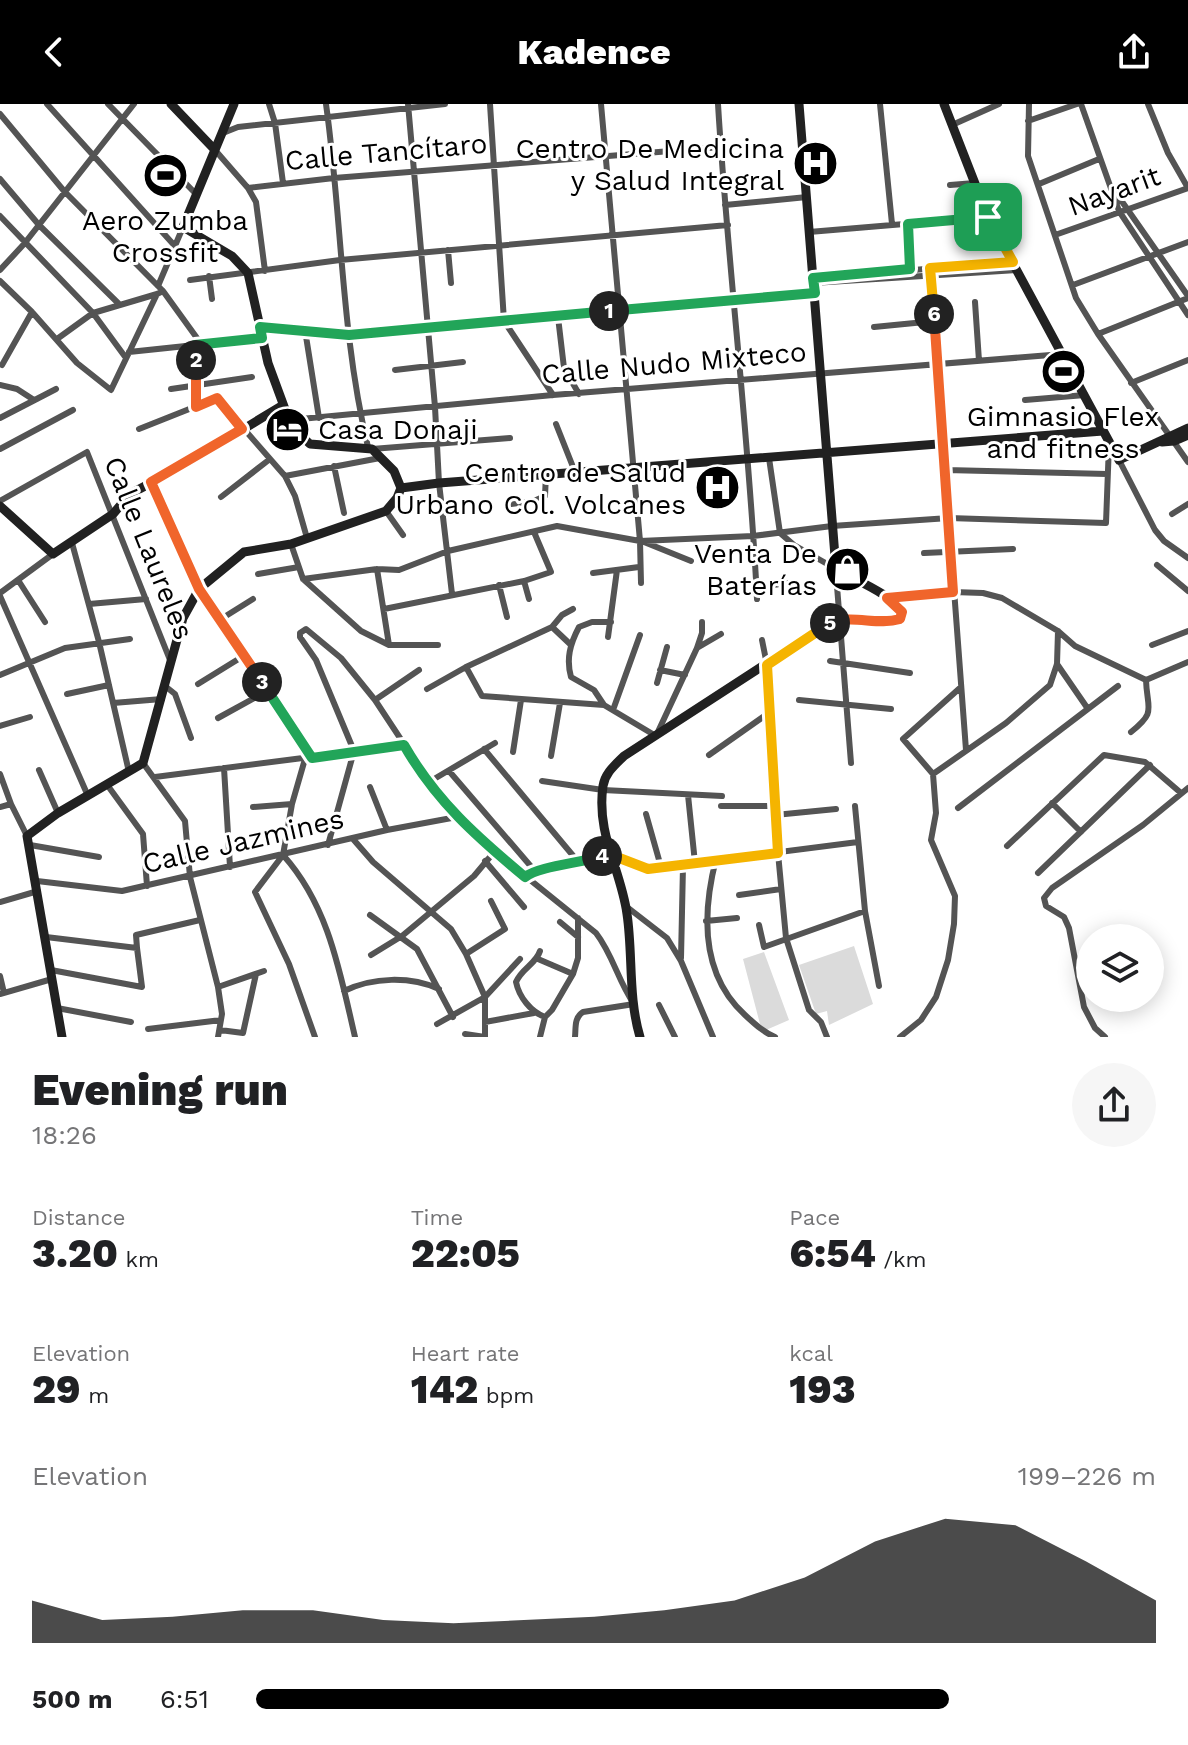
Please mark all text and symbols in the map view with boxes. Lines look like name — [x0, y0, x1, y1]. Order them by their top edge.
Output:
icon: back — [32, 30, 76, 74]
icon: share — [1112, 30, 1156, 74]
text: Kadence — [517, 31, 671, 73]
street label: Calle Tancítaro — [284, 127, 488, 177]
place label: Centro De Medicina y Salud Integral — [515, 132, 784, 197]
hospital icon: Centro De Medicina y Salud Integral — [791, 140, 839, 188]
sports icon: Aero Zumba Crossfit — [141, 151, 189, 199]
street label: Nayarit — [1063, 159, 1165, 223]
pin — [954, 183, 1022, 251]
icon: arrive — [966, 195, 1010, 239]
place label: Aero Zumba Crossfit — [82, 204, 248, 269]
pin: 1 — [589, 291, 629, 331]
pin: 6 — [914, 294, 954, 334]
text: 1 — [604, 298, 614, 323]
text: 6 — [927, 301, 941, 326]
street label: Calle Nudo Mixteco — [540, 335, 808, 391]
pin: 2 — [176, 340, 216, 380]
text: 2 — [189, 347, 203, 372]
sports icon: Gimnasio Flex and fitness — [1039, 347, 1087, 395]
place label: Gimnasio Flex and fitness — [967, 400, 1159, 465]
hotel icon: Casa Donaji — [263, 405, 311, 453]
place label: Casa Donaji — [318, 413, 478, 446]
street label: Calle Laureles — [97, 452, 201, 644]
place label: Centro de Salud Urbano Col. Volcanes — [395, 456, 686, 521]
hospital icon: Centro de Salud Urbano Col. Volcanes — [693, 464, 741, 512]
place label: Venta De Baterías — [694, 537, 817, 602]
shop icon: Venta De Baterías — [824, 545, 872, 593]
pin: 5 — [810, 603, 850, 643]
text: 5 — [824, 610, 836, 635]
pin: 3 — [242, 662, 282, 702]
text: 3 — [255, 669, 269, 694]
street label: Calle Jazmines — [139, 802, 347, 880]
pin: 4 — [582, 836, 622, 876]
text: 4 — [595, 843, 609, 868]
map controls — [1076, 924, 1164, 1012]
button: layers — [1076, 924, 1164, 1012]
button: share — [1072, 1063, 1156, 1147]
text: Evening run — [32, 1064, 288, 1116]
text: 18:26 — [32, 1120, 97, 1150]
text: Distance — [32, 1205, 126, 1230]
text: Time — [411, 1205, 463, 1230]
text: Pace — [789, 1205, 840, 1230]
text: 3.20 — [32, 1230, 118, 1277]
text: 22:05 — [411, 1230, 520, 1277]
text: 6:54 — [789, 1230, 876, 1277]
text: km — [118, 1247, 159, 1272]
text: /km — [876, 1247, 927, 1272]
text: Elevation — [32, 1341, 130, 1366]
text: Heart rate — [411, 1341, 519, 1366]
text: kcal — [789, 1341, 833, 1366]
text: 29 — [32, 1366, 81, 1413]
text: 142 — [411, 1366, 478, 1413]
text: 193 — [789, 1366, 856, 1413]
text: m — [81, 1383, 109, 1408]
text: bpm — [478, 1383, 534, 1408]
text: Elevation — [32, 1461, 148, 1491]
text: 199–226 m — [1018, 1461, 1156, 1491]
text: 500 m — [32, 1684, 113, 1714]
text: 6:51 — [160, 1684, 209, 1714]

